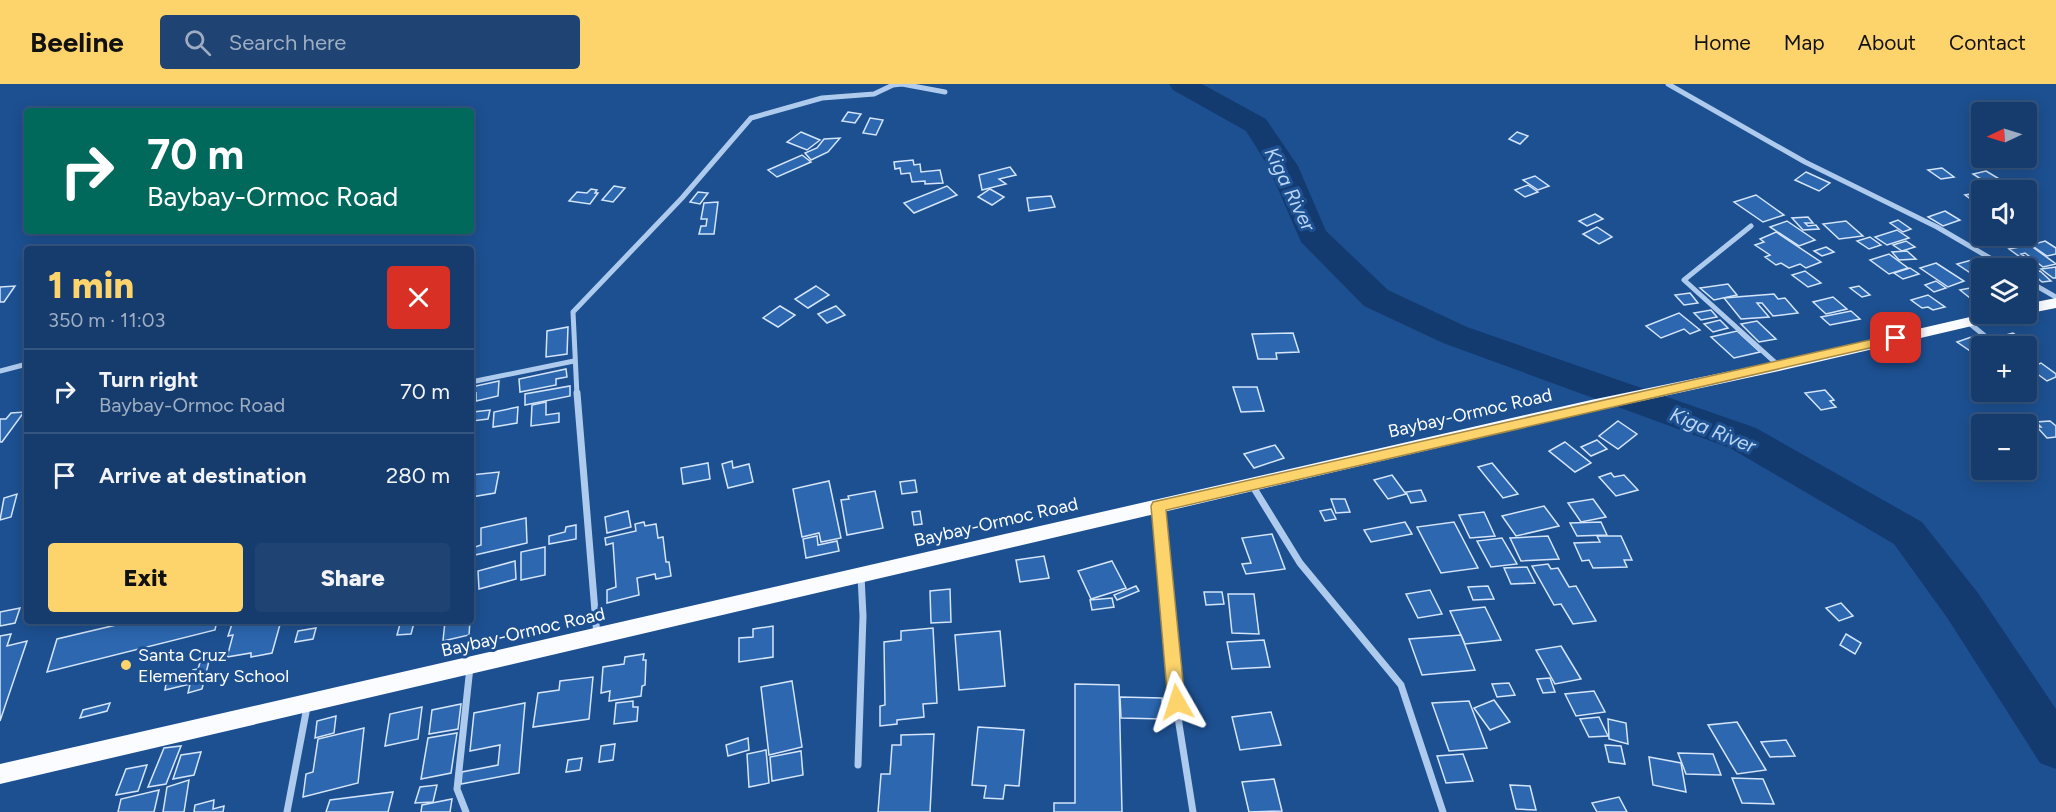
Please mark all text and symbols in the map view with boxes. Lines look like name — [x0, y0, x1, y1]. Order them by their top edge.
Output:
search box — [160, 15, 580, 69]
text: Beeline — [30, 25, 124, 59]
icon: search — [181, 26, 214, 59]
text: Search here — [229, 29, 346, 56]
text: Home — [1694, 30, 1751, 55]
text: Map — [1784, 30, 1825, 55]
text: About — [1858, 30, 1916, 55]
text: Contact — [1949, 30, 2026, 55]
north arrow — [1971, 102, 2037, 168]
map controls — [1971, 102, 2037, 480]
text: 70 m — [147, 129, 244, 180]
icon: right — [48, 132, 126, 210]
water label: Kiga River — [1259, 143, 1321, 236]
text: Baybay-Ormoc Road — [147, 180, 398, 213]
button: sound — [1971, 180, 2037, 246]
button: layers — [1971, 258, 2037, 324]
text: 1 min — [48, 264, 134, 307]
button: close — [387, 266, 450, 329]
text: 350 m · 11:03 — [48, 308, 165, 332]
pin — [1870, 312, 1921, 363]
icon: arrive — [1879, 321, 1912, 354]
button: + — [1971, 336, 2037, 402]
text: Turn right — [99, 366, 198, 393]
icon: right — [48, 375, 81, 408]
text: 70 m — [400, 378, 450, 405]
street label: Baybay-Ormoc Road — [1386, 383, 1554, 443]
text: Baybay-Ormoc Road — [99, 393, 285, 417]
water label: Kiga River — [1667, 402, 1760, 459]
button: − — [1971, 414, 2037, 480]
icon: arrive — [48, 459, 81, 492]
text: Arrive at destination — [99, 462, 307, 489]
text: 280 m — [386, 462, 450, 489]
street label: Baybay-Ormoc Road — [912, 492, 1080, 552]
button: Exit — [48, 543, 243, 612]
button: Share — [255, 543, 450, 612]
street label: Baybay-Ormoc Road — [439, 602, 607, 662]
place label: Santa Cruz Elementary School — [138, 644, 289, 687]
marker: Santa Cruz Elementary School — [119, 658, 133, 672]
position arrow — [1145, 670, 1209, 734]

